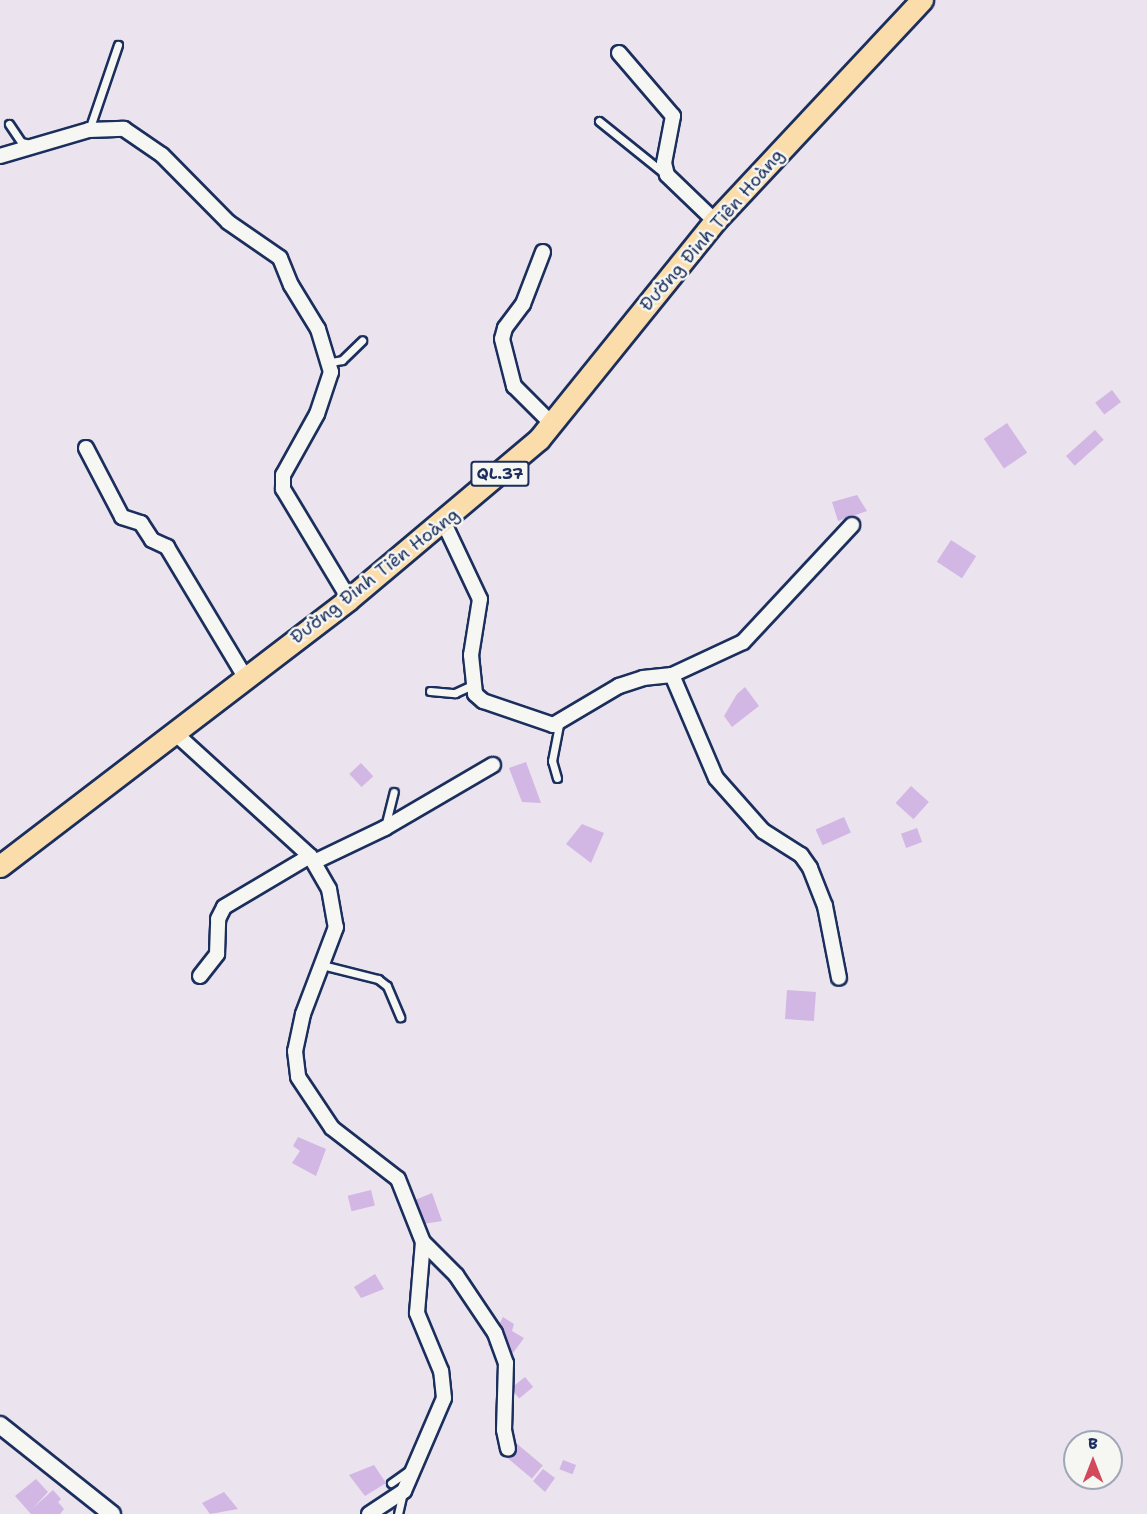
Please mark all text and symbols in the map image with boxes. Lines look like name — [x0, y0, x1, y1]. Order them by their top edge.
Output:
street label: Đường Đinh Tiên Hoàng — [636, 144, 788, 316]
road number: QL.37 — [470, 461, 530, 487]
street label: Đường Đinh Tiên Hoàng — [286, 503, 464, 649]
north arrow — [1063, 1430, 1123, 1490]
text: B — [1088, 1433, 1098, 1454]

